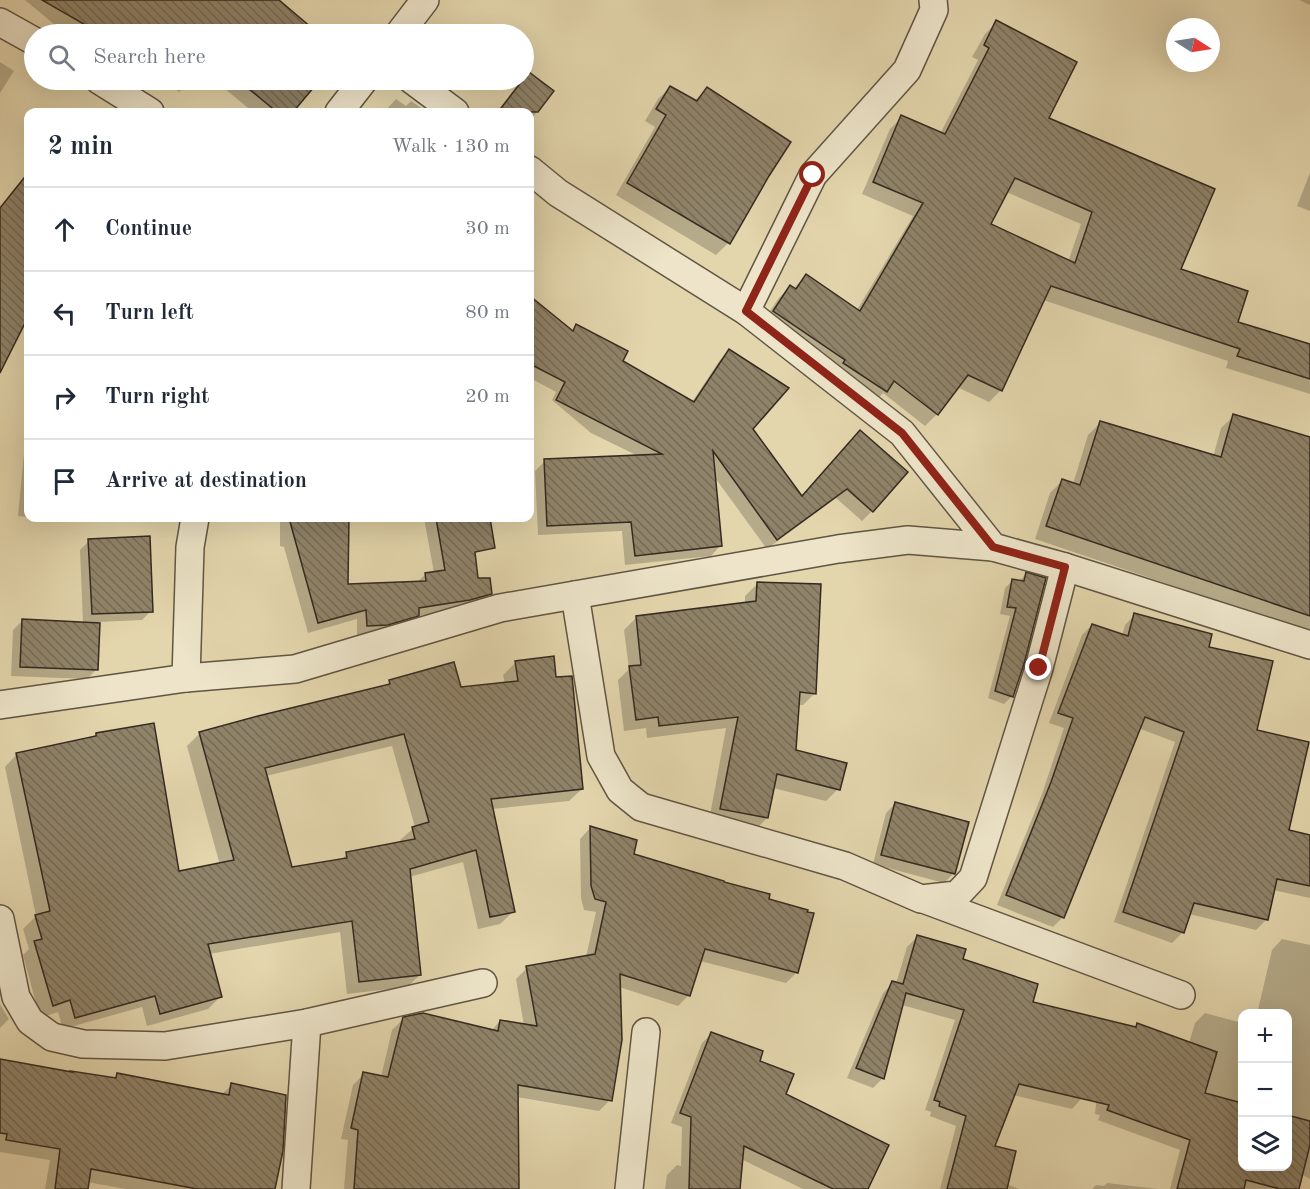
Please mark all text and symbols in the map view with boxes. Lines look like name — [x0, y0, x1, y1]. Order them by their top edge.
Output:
north arrow — [1166, 18, 1220, 72]
search box — [24, 24, 534, 90]
icon: search — [45, 41, 78, 74]
text: Search here — [93, 46, 206, 68]
text: 2 min — [48, 134, 113, 160]
text: Walk · 130 m — [391, 137, 510, 157]
route start — [799, 161, 825, 187]
icon: ahead — [48, 213, 81, 246]
text: Continue — [105, 218, 192, 240]
text: 30 m — [465, 219, 510, 239]
icon: left — [48, 297, 81, 330]
text: Turn left — [105, 302, 194, 324]
text: 80 m — [465, 303, 510, 323]
icon: right — [48, 381, 81, 414]
text: Turn right — [105, 386, 209, 408]
text: 20 m — [465, 387, 510, 407]
icon: arrive — [48, 465, 81, 498]
text: Arrive at destination — [105, 470, 307, 492]
route end — [1025, 654, 1051, 680]
map controls — [1238, 1009, 1292, 1171]
button: + — [1238, 1009, 1292, 1063]
button: − — [1238, 1063, 1292, 1117]
button: layers — [1238, 1117, 1292, 1171]

